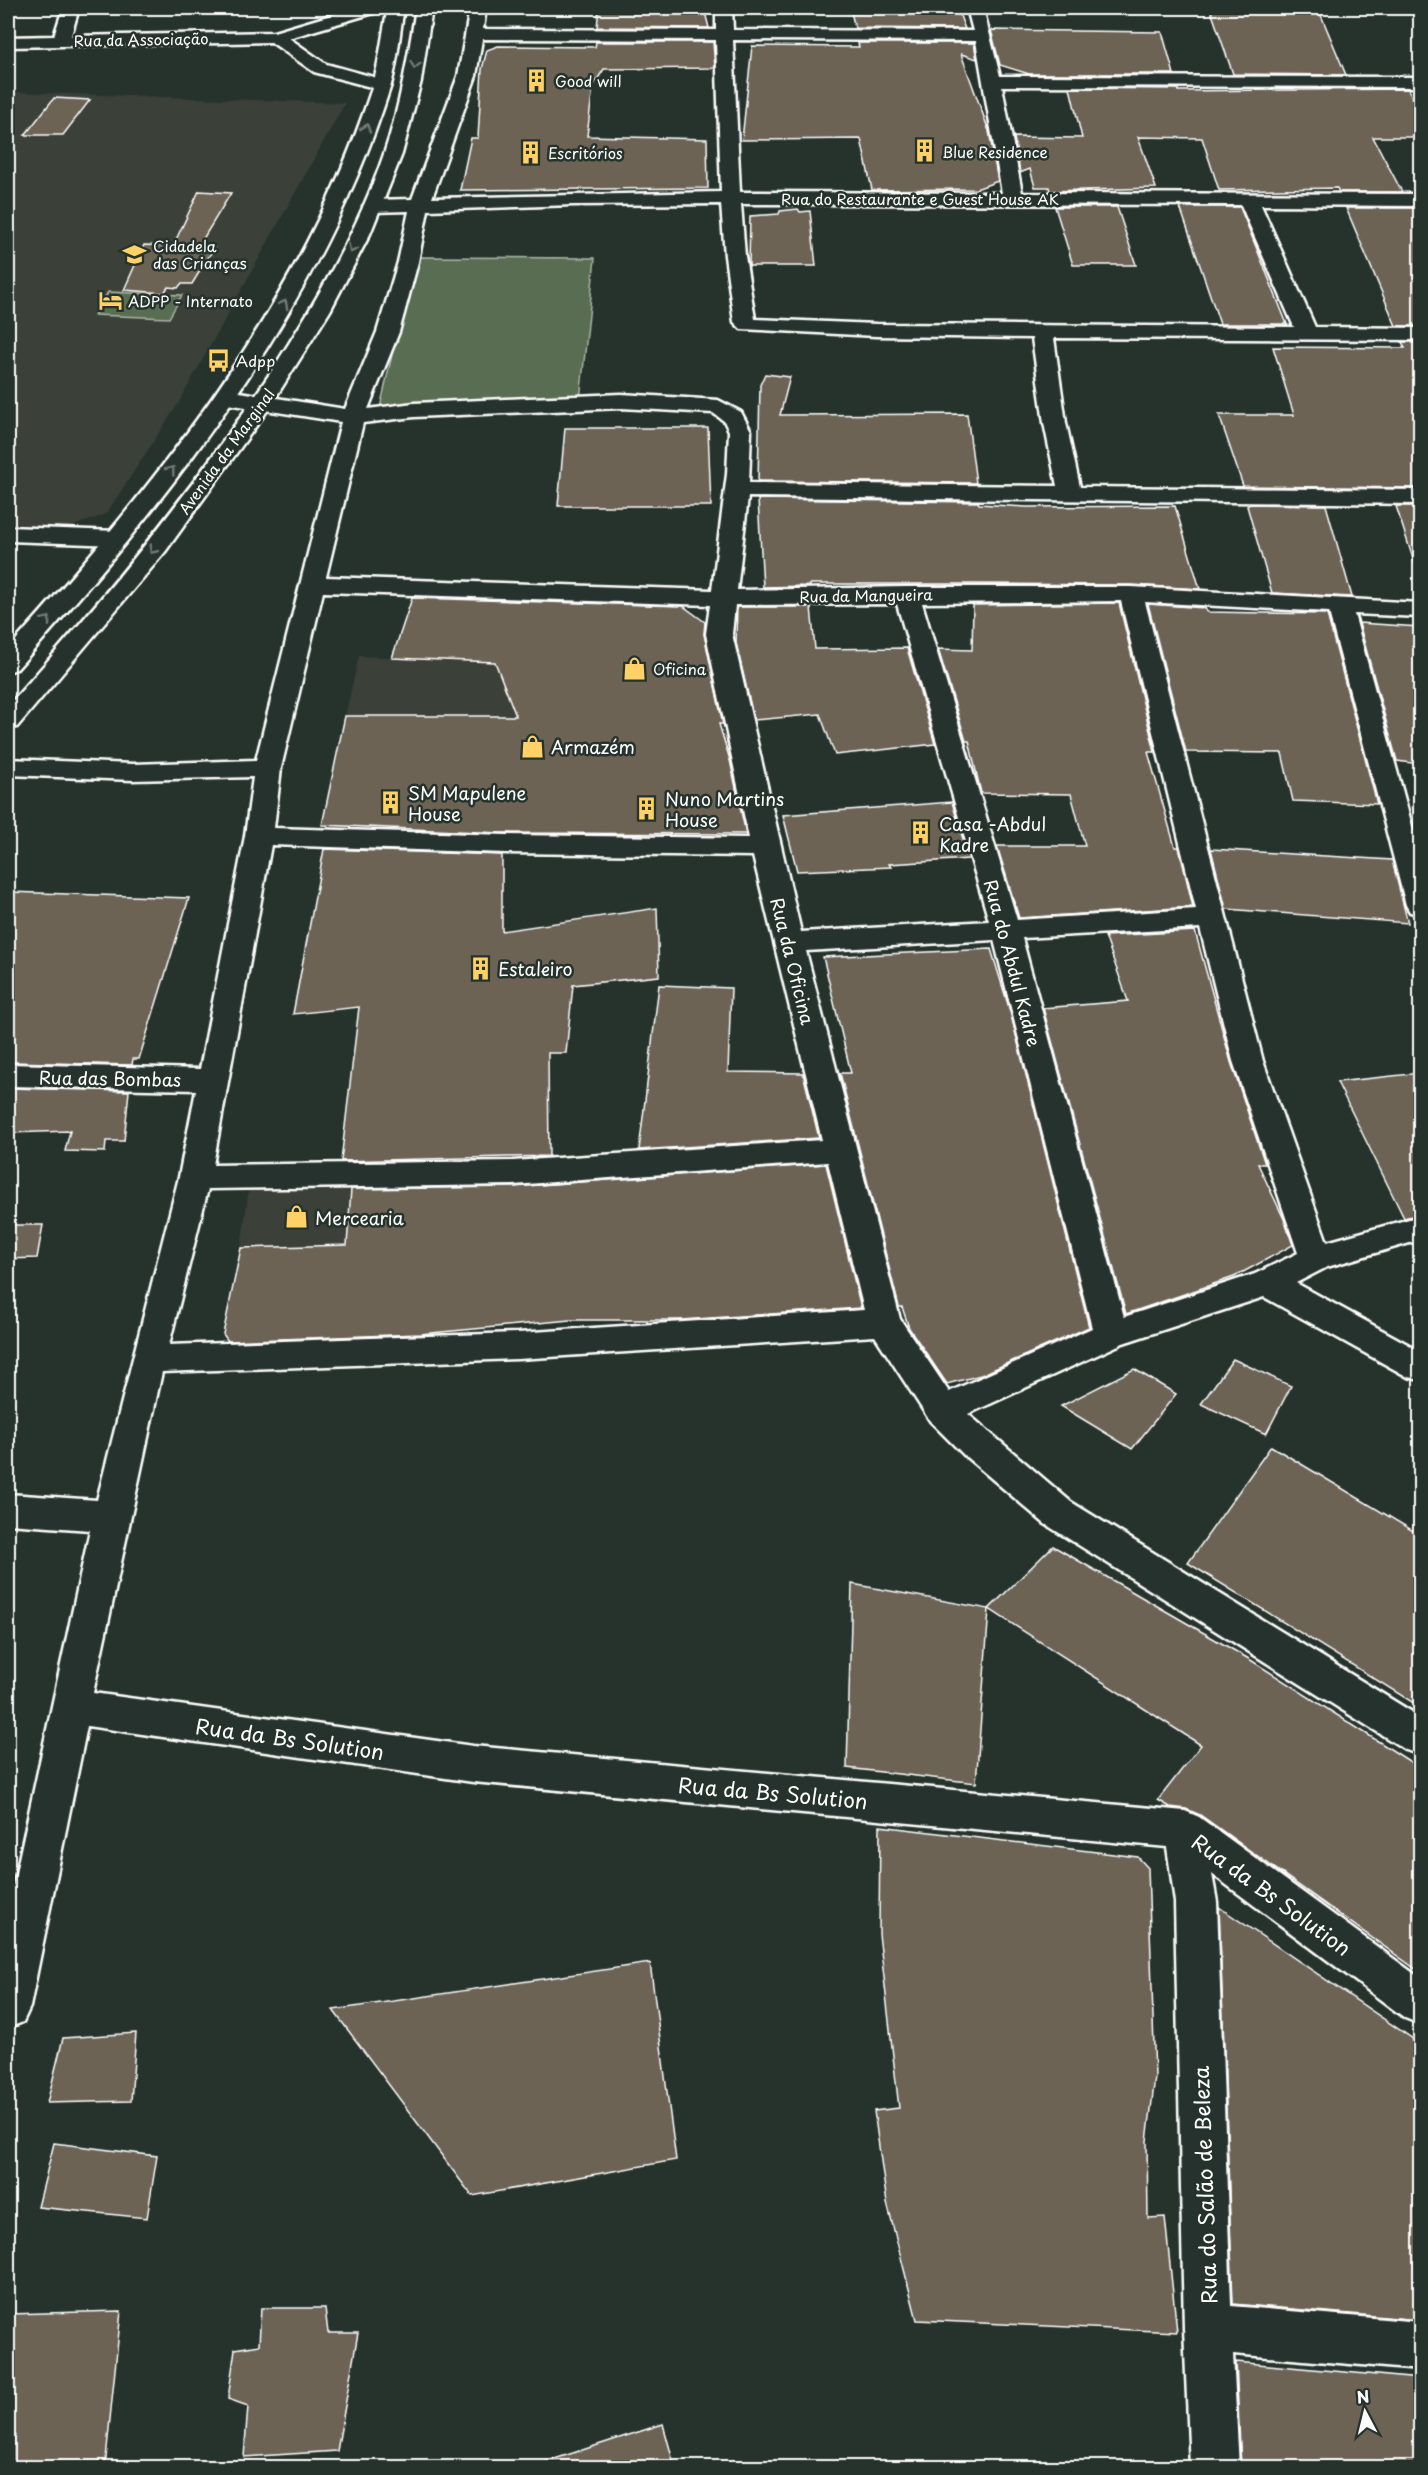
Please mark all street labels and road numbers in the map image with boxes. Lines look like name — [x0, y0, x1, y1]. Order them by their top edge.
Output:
street label: Rua da Associação — [73, 26, 209, 52]
street label: Rua do Restaurante e Guest House AK — [781, 187, 1059, 210]
street label: Avenida da Marginal — [172, 383, 280, 519]
street label: Rua da Mangueira — [799, 582, 933, 608]
street label: Rua do Abdul Kadre — [978, 876, 1048, 1050]
street label: Rua da Oficina — [764, 895, 822, 1028]
street label: Rua das Bombas — [39, 1063, 181, 1093]
street label: Rua da Bs Solution — [194, 1709, 386, 1767]
street label: Rua da Bs Solution — [677, 1768, 869, 1816]
street label: Rua da Bs Solution — [1186, 1825, 1358, 1963]
street label: Rua do Salão de Beleza — [1184, 2065, 1224, 2305]

